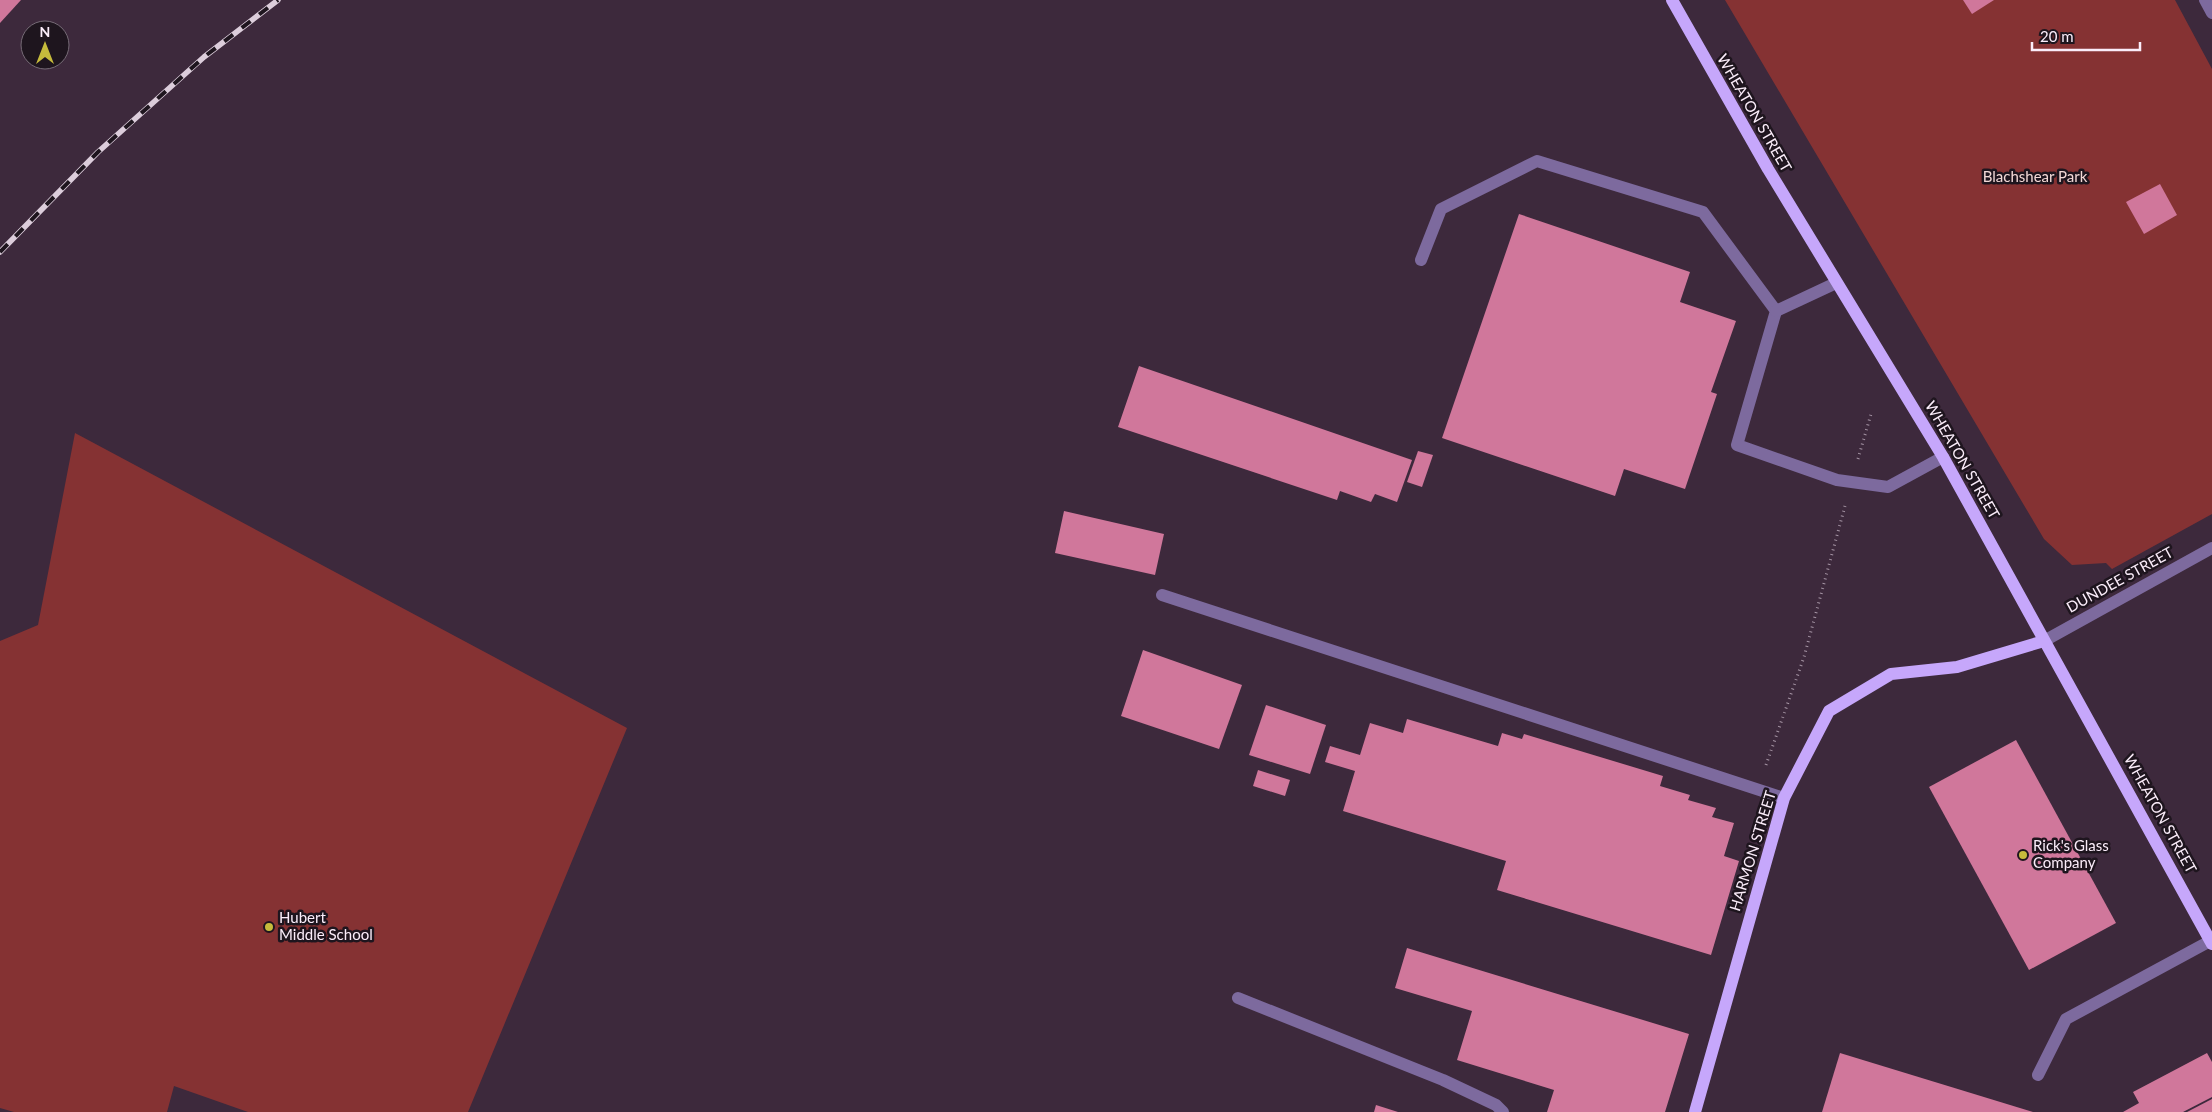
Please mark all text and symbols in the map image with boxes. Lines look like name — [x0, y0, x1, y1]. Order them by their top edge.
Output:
north arrow — [20, 20, 70, 70]
scale bar — [2032, 20, 2140, 52]
text: N — [40, 23, 50, 40]
text: 20 m — [2040, 27, 2074, 45]
street label: WHEATON STREET — [1714, 50, 1796, 175]
park label: Blachshear Park — [1983, 167, 2088, 185]
street label: WHEATON STREET — [1922, 397, 2004, 522]
street label: DUNDEE STREET — [2063, 542, 2176, 616]
street label: WHEATON STREET — [2121, 751, 2201, 876]
street label: HARMON STREET — [1725, 788, 1779, 913]
place label: Rick's Glass Company — [2033, 836, 2109, 871]
marker: Rick's Glass Company — [2017, 849, 2029, 861]
place label: Hubert Middle School — [279, 908, 373, 943]
marker: Hubert Middle School — [263, 921, 275, 933]

